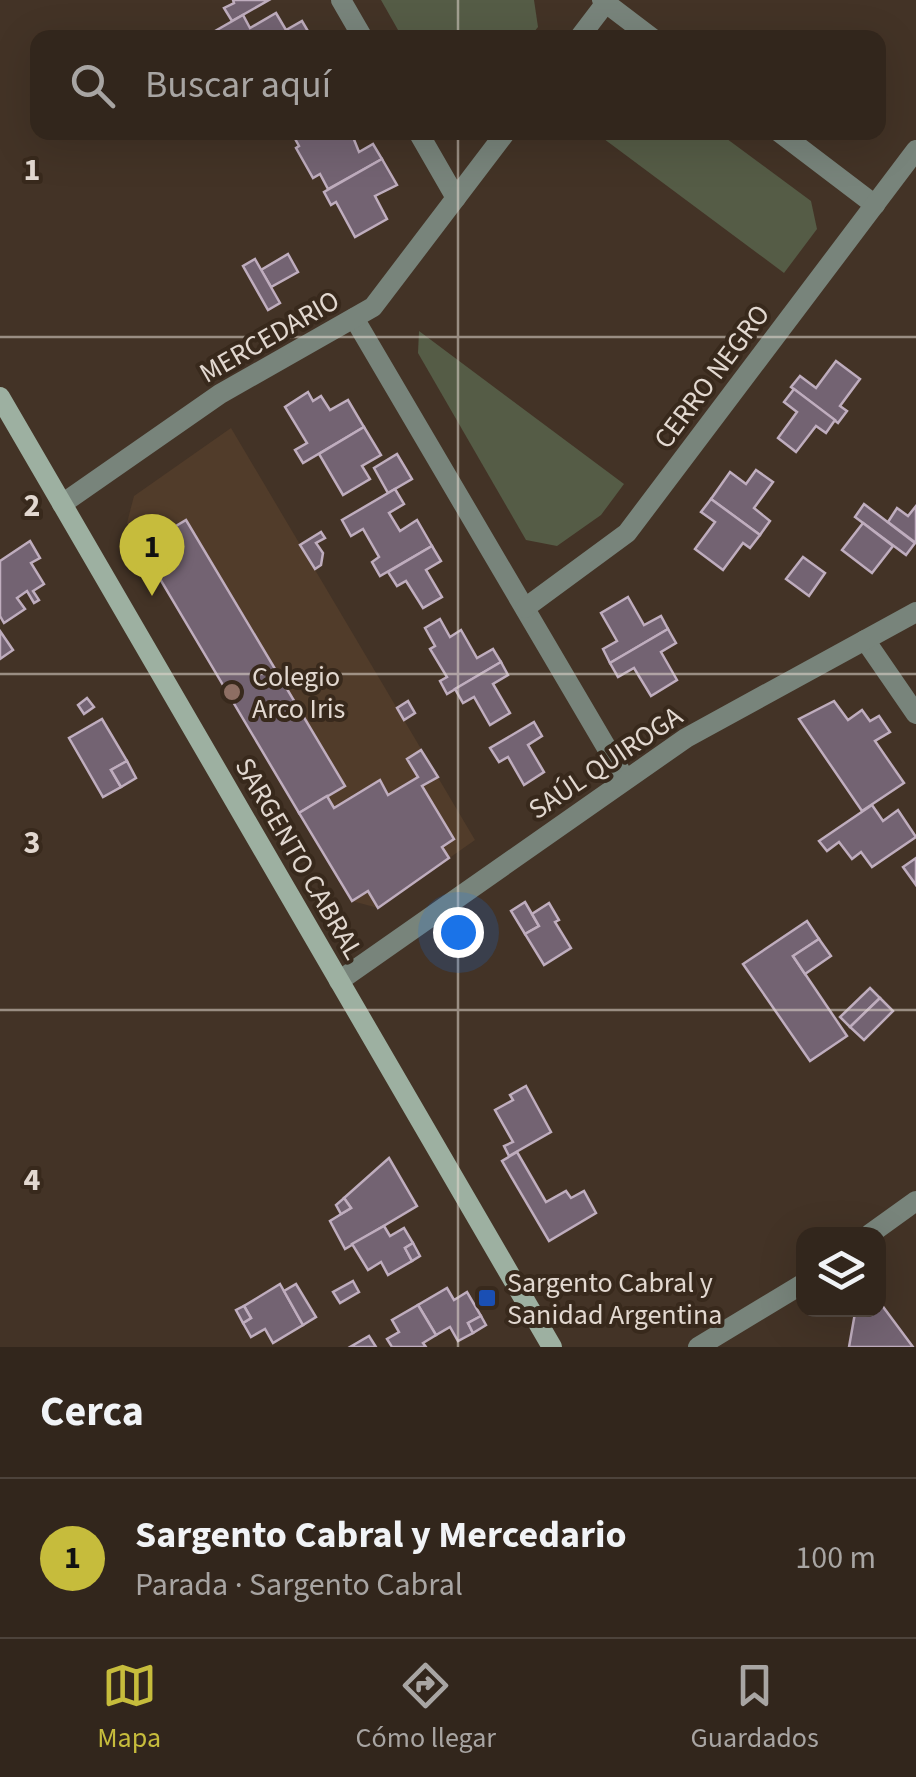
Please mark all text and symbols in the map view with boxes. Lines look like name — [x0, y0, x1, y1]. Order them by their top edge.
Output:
search box — [30, 30, 886, 140]
icon: search — [65, 58, 120, 113]
text: Buscar aquí — [145, 58, 331, 112]
text: 1 — [24, 147, 40, 193]
street label: MERCEDARIO — [192, 281, 347, 393]
street label: CERRO NEGRO — [644, 296, 779, 457]
text: 2 — [24, 483, 40, 529]
pin: 1 — [120, 514, 184, 596]
place label: Colegio Arco Iris — [252, 657, 345, 729]
marker: Colegio Arco Iris — [221, 681, 243, 703]
street label: SAÚL QUIROGA — [521, 696, 691, 829]
street label: SARGENTO CABRAL — [225, 750, 373, 967]
text: 3 — [24, 820, 40, 866]
your location — [433, 907, 484, 958]
text: 4 — [24, 1157, 41, 1203]
map controls — [796, 1227, 886, 1317]
button: layers — [796, 1227, 886, 1317]
place label: Sargento Cabral y Sanidad Argentina — [507, 1263, 722, 1335]
marker: Sargento Cabral y Sanidad Argentina — [476, 1287, 498, 1309]
text: Cerca — [40, 1382, 144, 1442]
text: Sargento Cabral y Mercedario — [135, 1508, 627, 1562]
text: 1 — [64, 1535, 81, 1581]
text: 100 m — [795, 1535, 876, 1581]
text: Parada · Sargento Cabral — [135, 1562, 463, 1608]
tab: Mapa — [97, 1658, 161, 1758]
tab: Cómo llegar — [356, 1658, 496, 1758]
tab: Guardados — [691, 1658, 819, 1758]

